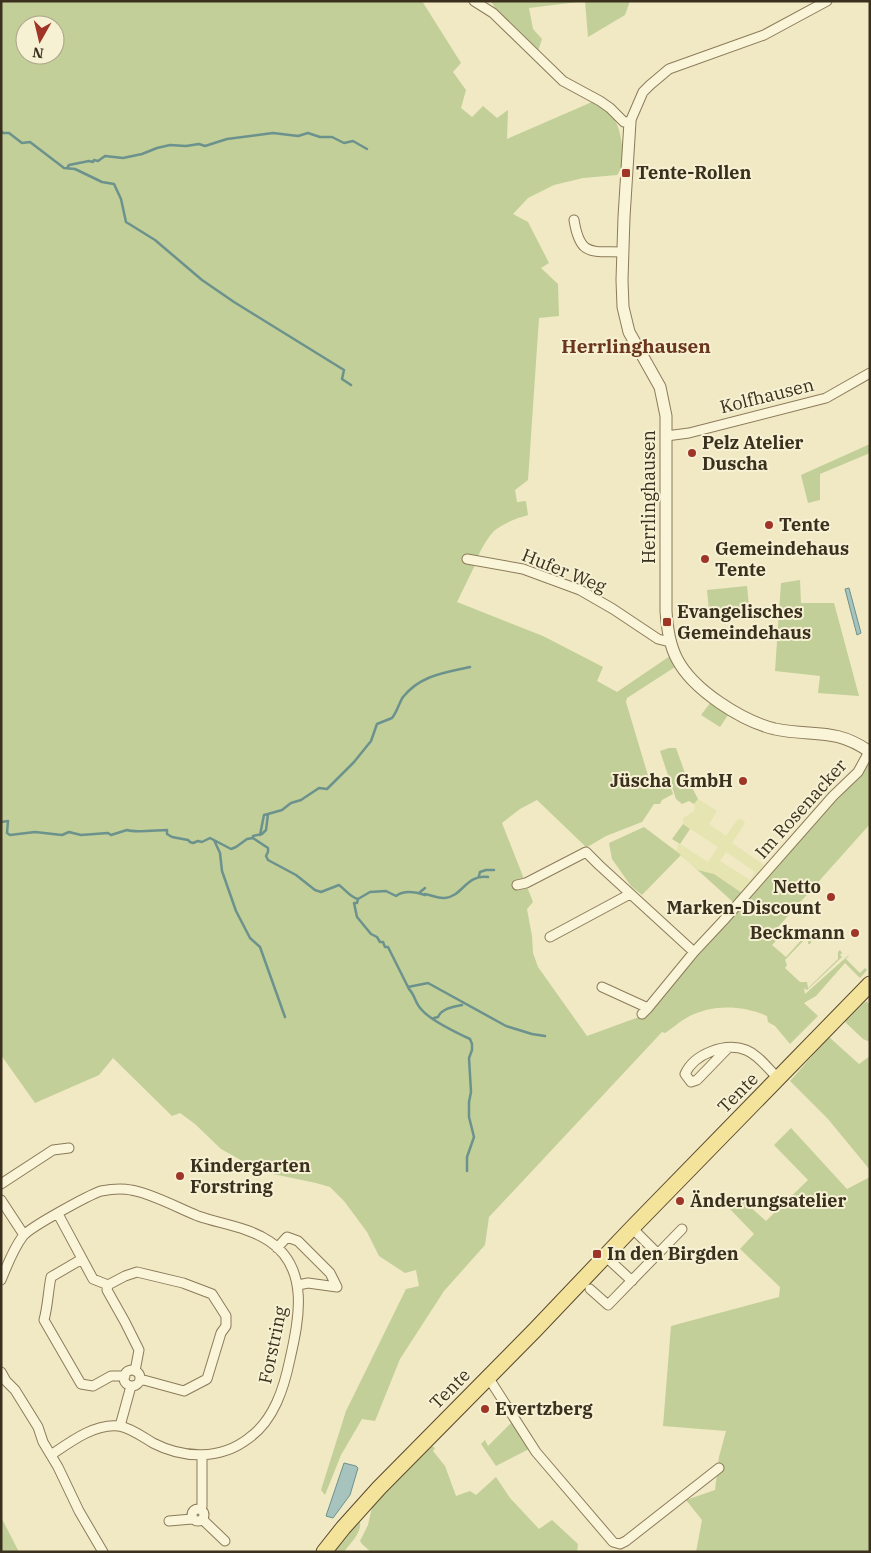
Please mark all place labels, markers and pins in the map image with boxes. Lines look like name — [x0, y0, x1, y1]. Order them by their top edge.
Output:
place label: Tente-Rollen — [636, 161, 751, 184]
marker: Tente-Rollen — [620, 167, 632, 179]
place label: Pelz Atelier Duscha — [702, 431, 804, 475]
marker: Pelz Atelier Duscha — [686, 447, 698, 459]
place label: Tente — [779, 513, 830, 536]
marker: Tente — [763, 519, 775, 531]
place label: Gemeindehaus Tente — [715, 537, 849, 581]
marker: Gemeindehaus Tente — [699, 553, 711, 565]
place label: Evangelisches Gemeindehaus — [677, 600, 811, 644]
marker: Evangelisches Gemeindehaus — [661, 616, 673, 628]
place label: Jüscha GmbH — [610, 769, 733, 792]
marker: Jüscha GmbH — [737, 775, 749, 787]
place label: Netto Marken-Discount — [667, 875, 821, 919]
marker: Netto Marken-Discount — [825, 891, 837, 903]
place label: Beckmann — [750, 921, 845, 944]
marker: Beckmann — [849, 927, 861, 939]
place label: Kindergarten Forstring — [190, 1154, 311, 1198]
marker: Kindergarten Forstring — [174, 1170, 186, 1182]
place label: Änderungsatelier — [690, 1189, 847, 1212]
marker: Änderungsatelier — [674, 1195, 686, 1207]
place label: In den Birgden — [607, 1242, 739, 1265]
marker: In den Birgden — [591, 1248, 603, 1260]
place label: Evertzberg — [495, 1397, 593, 1420]
marker: Evertzberg — [479, 1403, 491, 1415]

